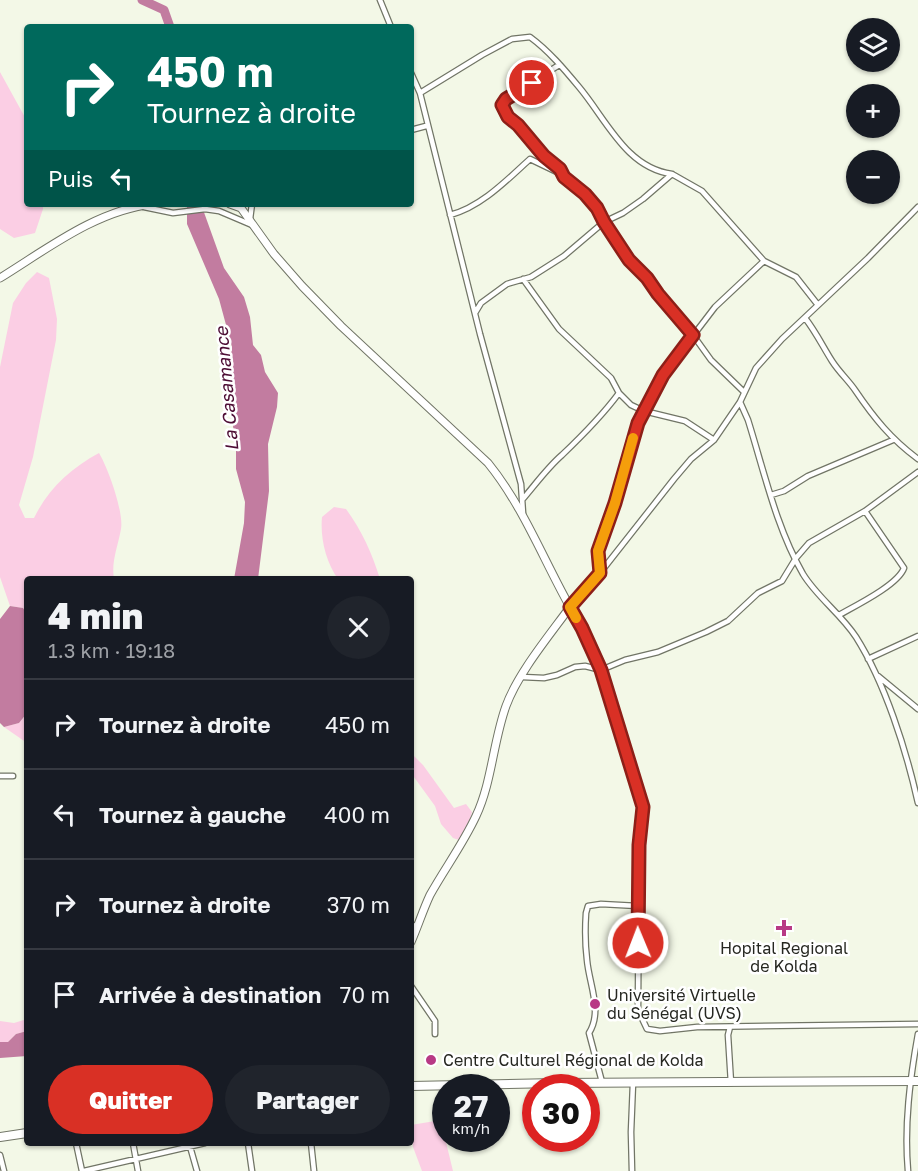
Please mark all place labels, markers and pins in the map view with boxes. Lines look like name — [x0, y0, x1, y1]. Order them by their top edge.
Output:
pin — [506, 57, 557, 108]
marker: Hopital Regional de Kolda — [775, 919, 793, 937]
place label: Hopital Regional de Kolda — [720, 938, 848, 976]
place label: Université Virtuelle du Sénégal (UVS) — [607, 985, 756, 1023]
marker: Université Virtuelle du Sénégal (UVS) — [588, 997, 602, 1011]
place label: Centre Culturel Régional de Kolda — [443, 1050, 704, 1070]
marker: Centre Culturel Régional de Kolda — [424, 1053, 438, 1067]

